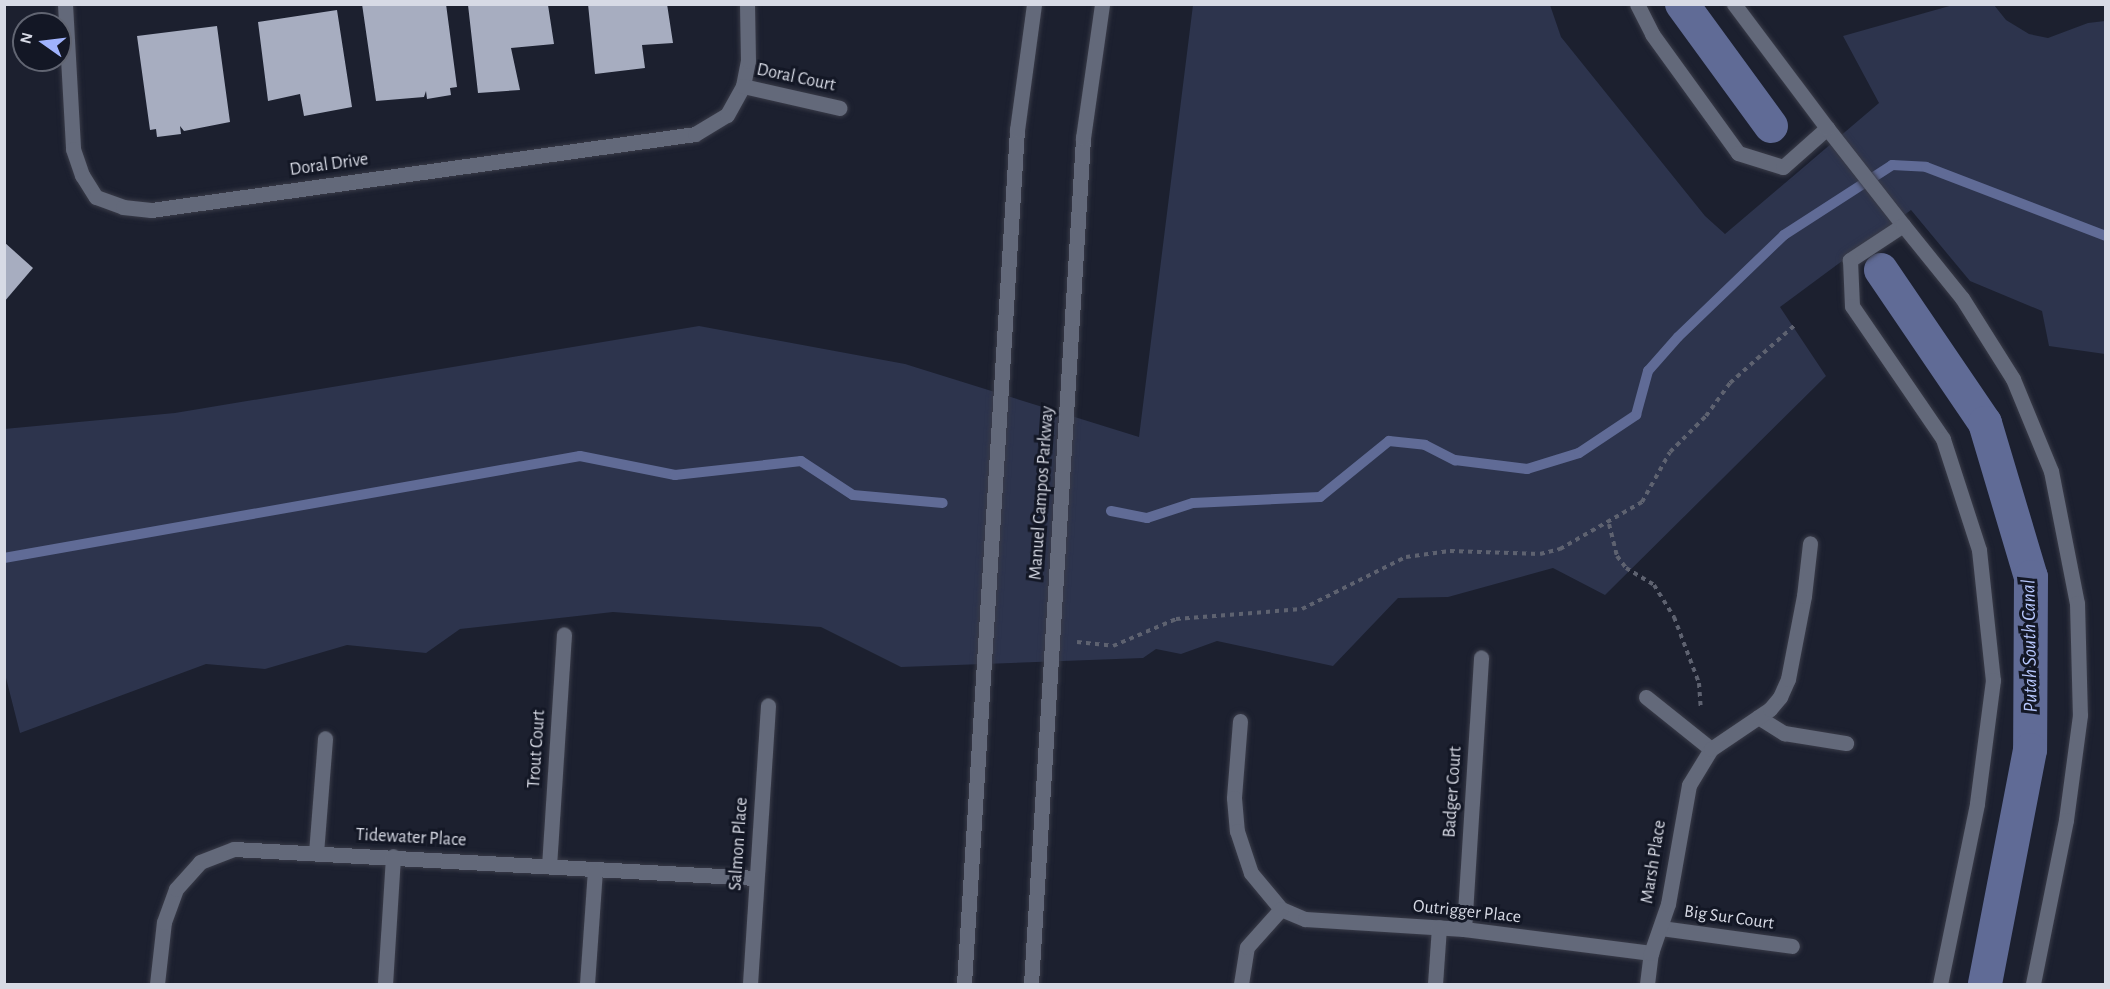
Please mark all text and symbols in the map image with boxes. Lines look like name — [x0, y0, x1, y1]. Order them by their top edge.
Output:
north arrow — [12, 12, 72, 72]
text: N — [17, 31, 36, 45]
street label: Doral Court — [755, 59, 837, 97]
street label: Doral Drive — [288, 149, 370, 181]
street label: Manuel Campos Parkway — [1025, 405, 1059, 581]
water label: Putah South Canal — [2017, 579, 2043, 713]
street label: Trout Court — [523, 709, 551, 789]
street label: Badger Court — [1439, 746, 1467, 838]
street label: Salmon Place — [725, 797, 753, 891]
street label: Marsh Place — [1637, 819, 1671, 905]
street label: Tidewater Place — [355, 824, 467, 852]
street label: Outrigger Place — [1412, 896, 1522, 928]
street label: Big Sur Court — [1683, 901, 1775, 935]

